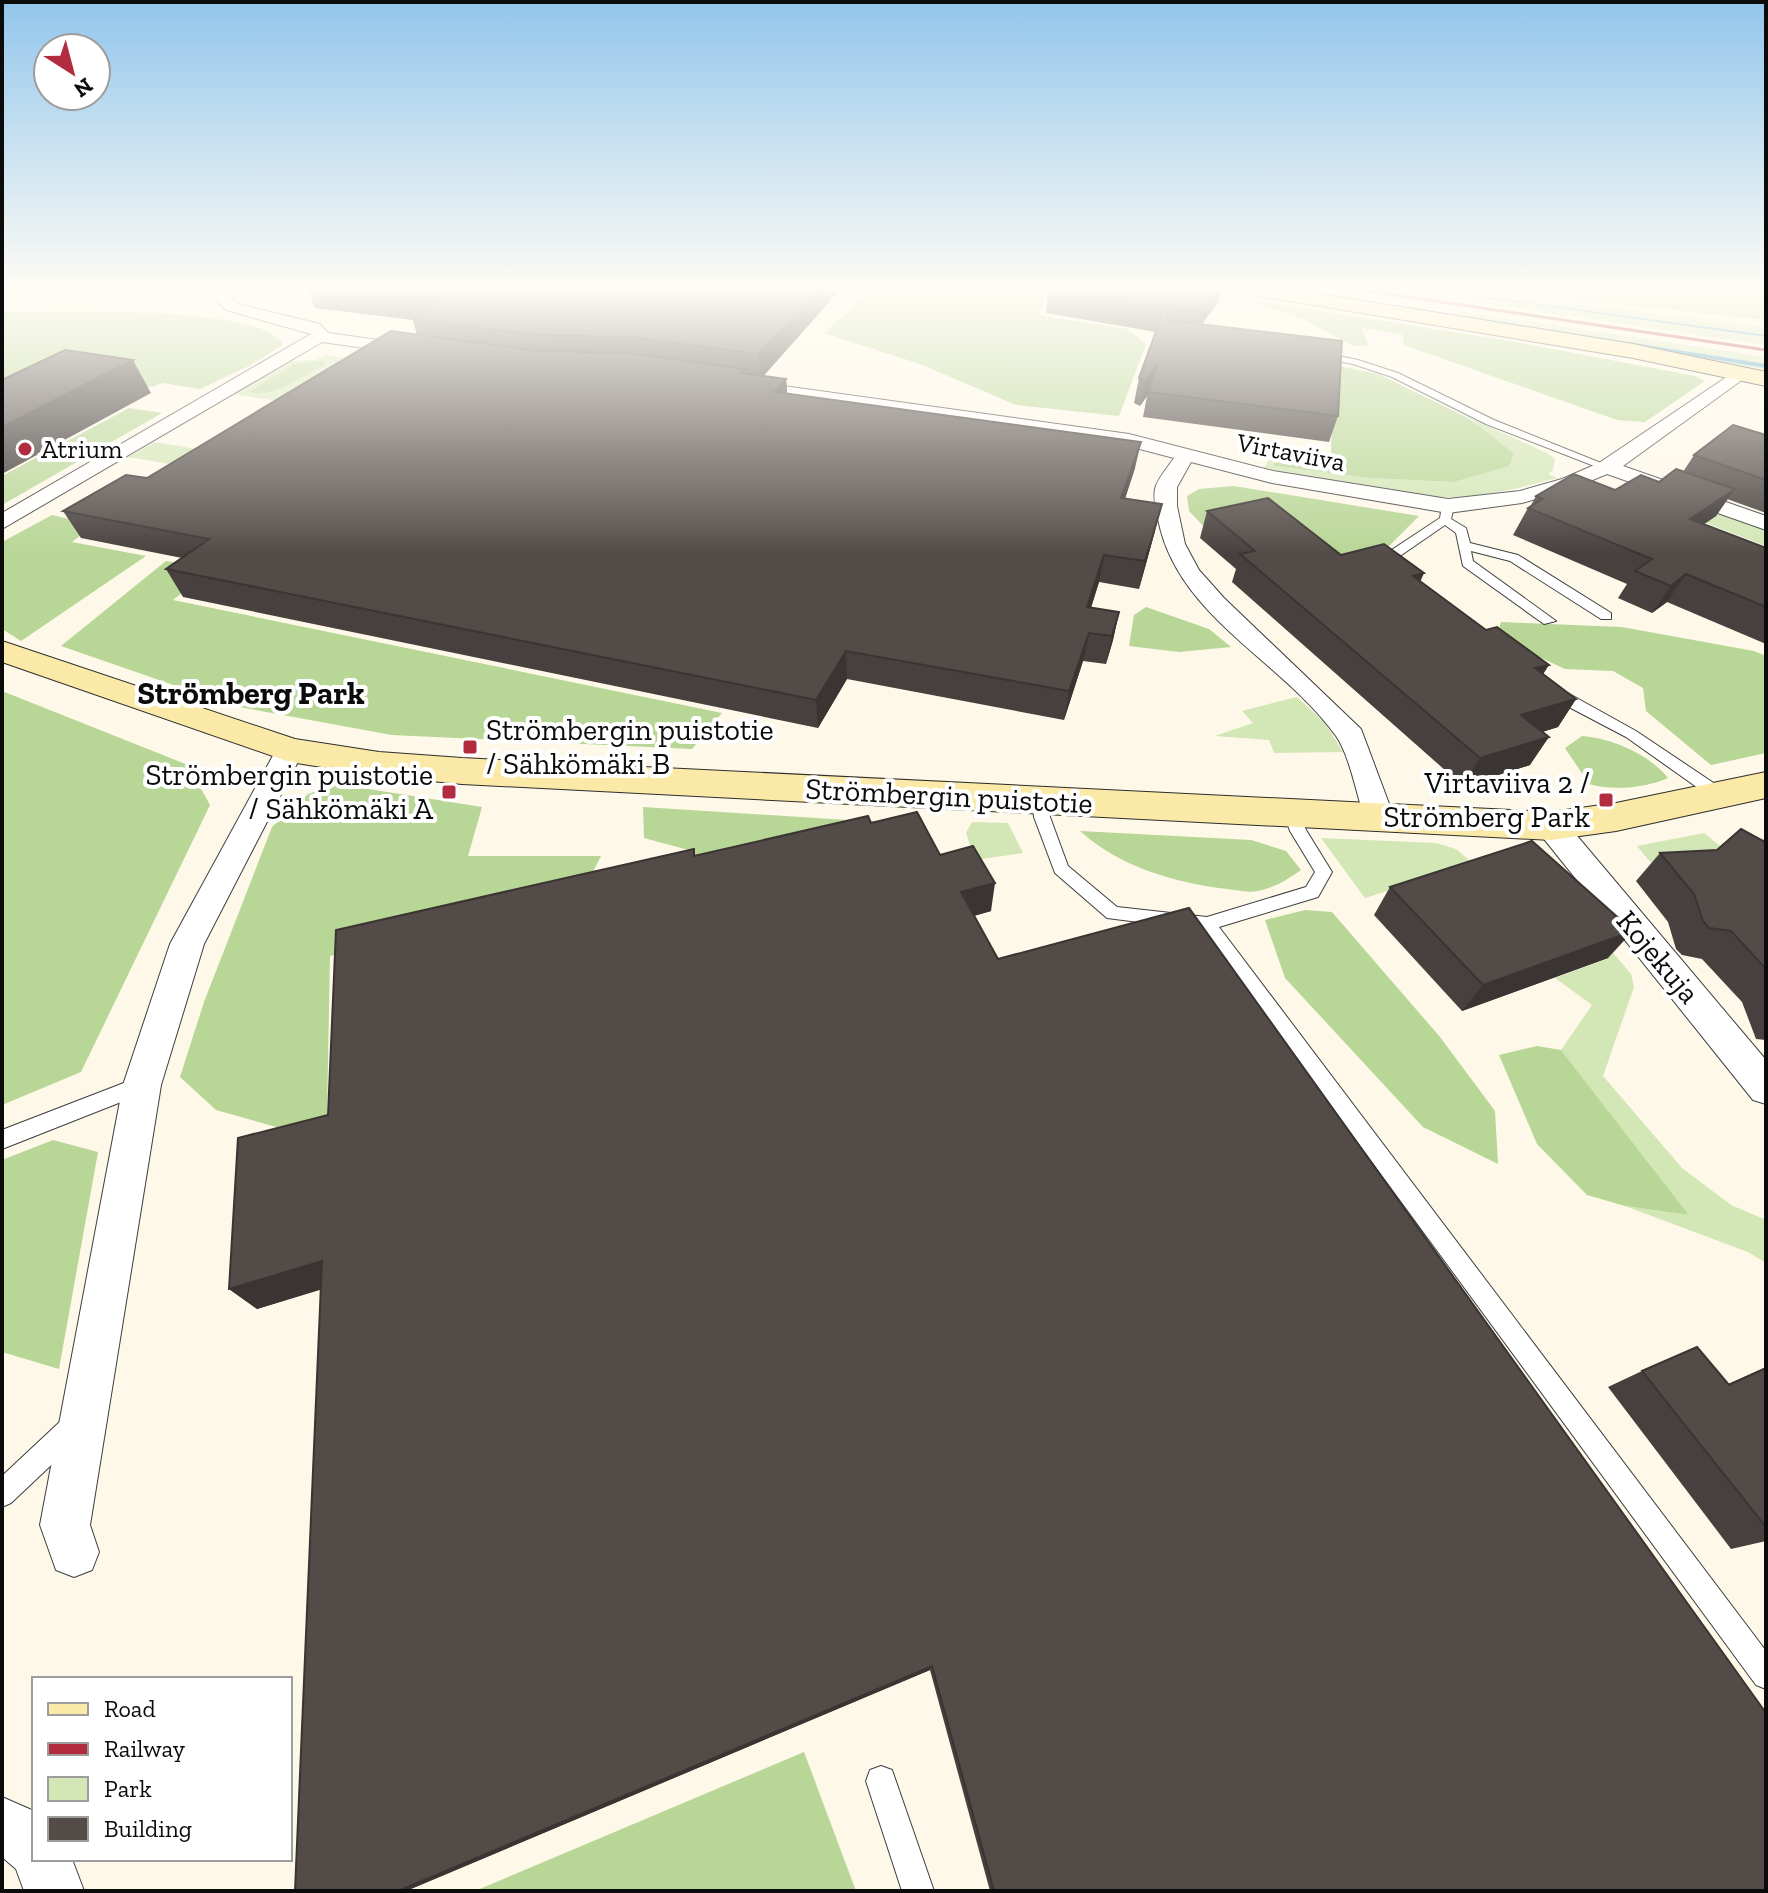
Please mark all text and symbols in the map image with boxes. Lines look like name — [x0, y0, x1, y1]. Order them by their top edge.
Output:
north arrow — [32, 32, 112, 112]
text: N — [69, 72, 98, 104]
street label: Virtaviiva — [1233, 426, 1348, 478]
place label: Atrium — [41, 433, 123, 465]
marker: Atrium — [16, 440, 34, 458]
district label: Strömberg Park — [137, 674, 365, 712]
place label: Strömbergin puistotie / Sähkömäki B — [486, 712, 774, 782]
marker: Strömbergin puistotie / Sähkömäki B — [461, 738, 479, 756]
place label: Strömbergin puistotie / Sähkömäki A — [145, 757, 434, 827]
place label: Virtaviiva 2 / Strömberg Park — [1383, 765, 1590, 835]
street label: Strömbergin puistotie — [804, 770, 1094, 822]
marker: Strömbergin puistotie / Sähkömäki A — [440, 783, 458, 801]
marker: Virtaviiva 2 / Strömberg Park — [1597, 791, 1615, 809]
street label: Kojekuja — [1609, 903, 1707, 1011]
legend — [32, 1677, 292, 1861]
text: Road — [104, 1694, 156, 1723]
text: Railway — [104, 1734, 186, 1763]
text: Park — [104, 1774, 152, 1803]
text: Building — [104, 1814, 192, 1843]

